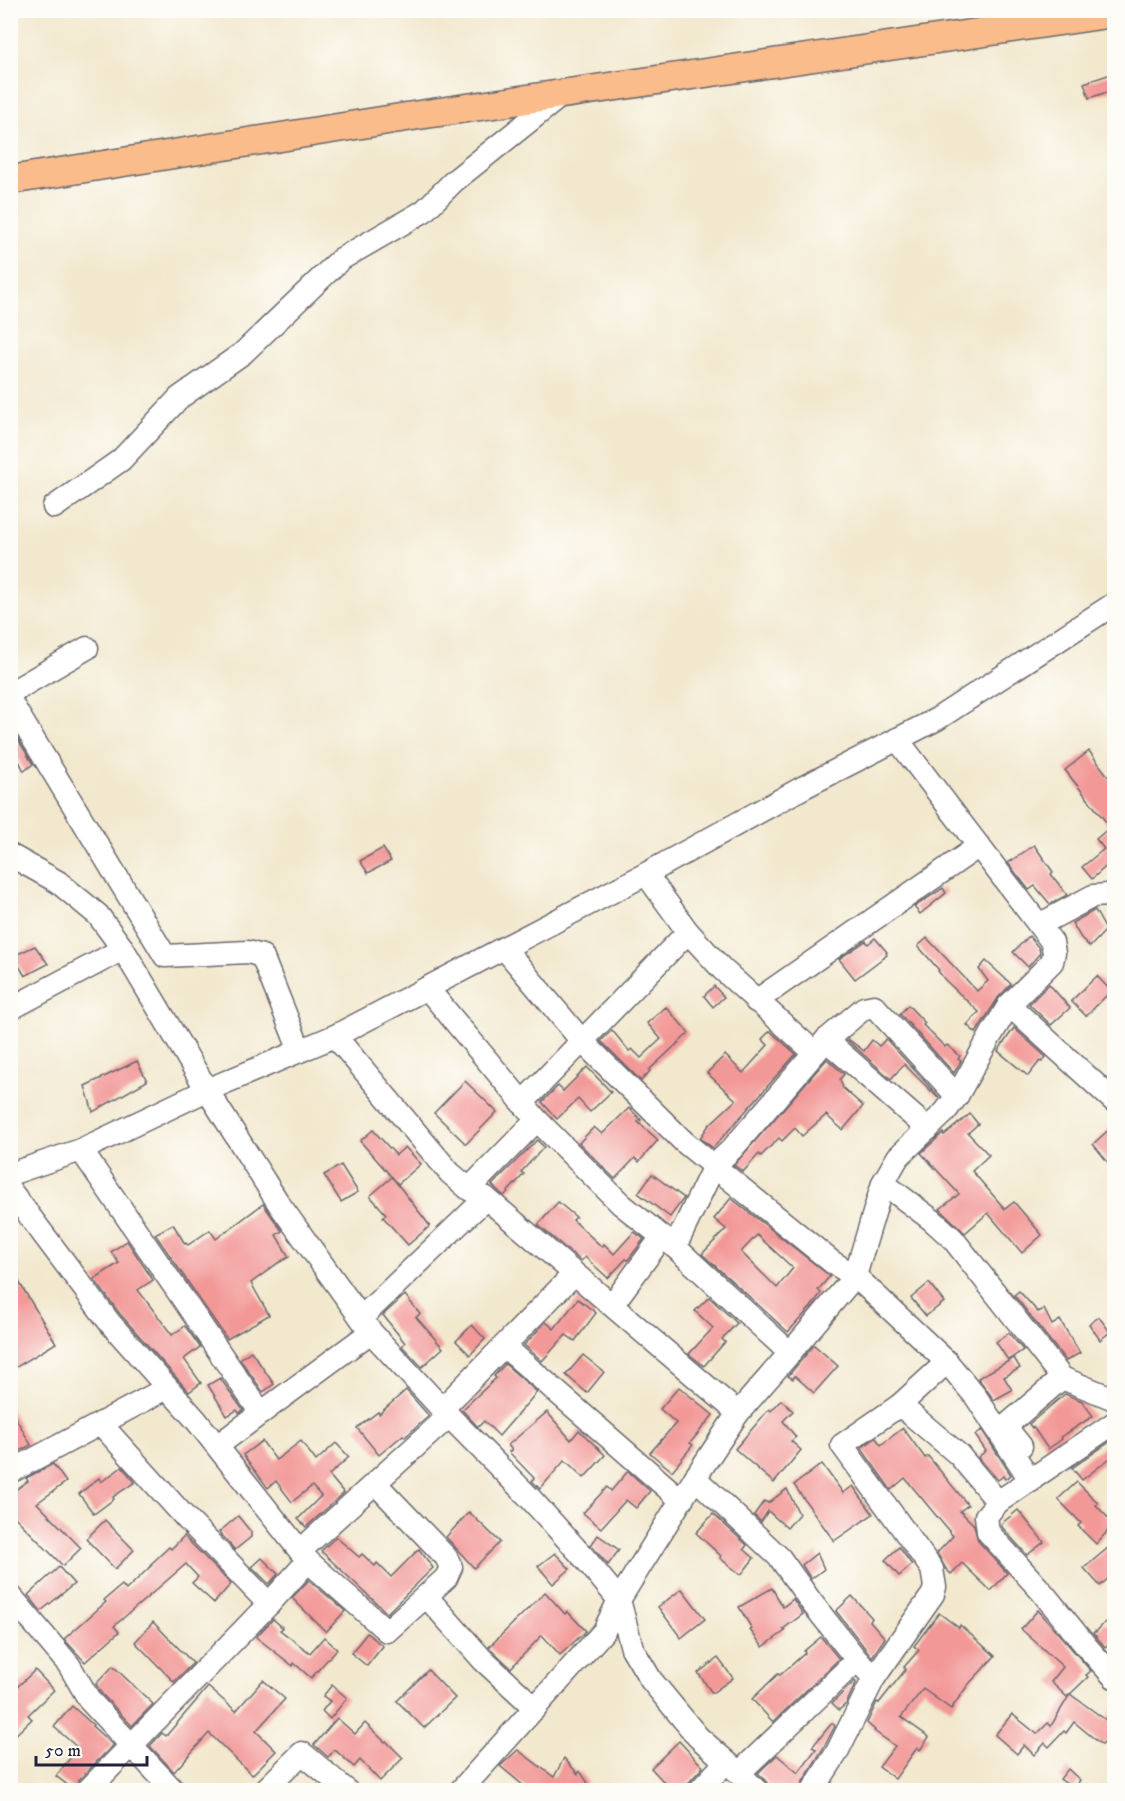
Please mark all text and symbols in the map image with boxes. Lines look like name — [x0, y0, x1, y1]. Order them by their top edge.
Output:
scale bar — [36, 1729, 147, 1767]
text: 50 m — [45, 1740, 81, 1762]

